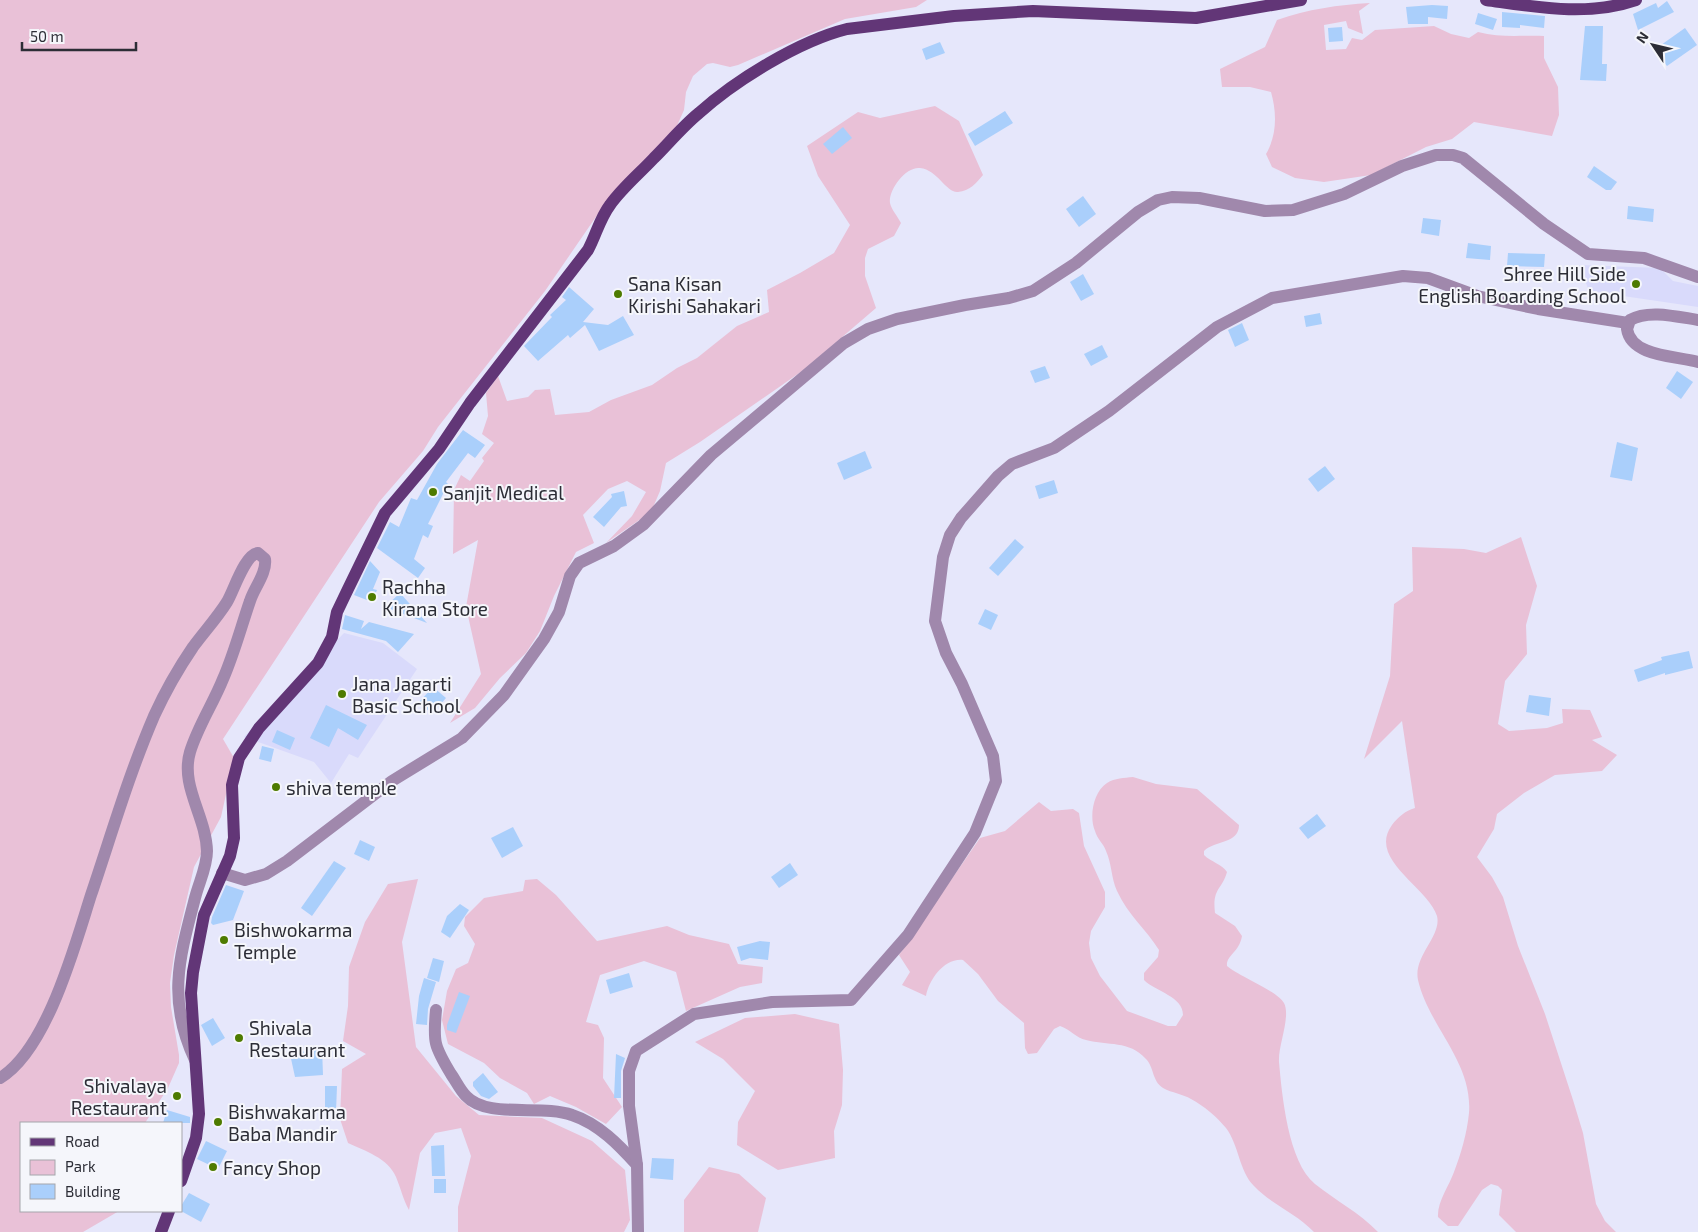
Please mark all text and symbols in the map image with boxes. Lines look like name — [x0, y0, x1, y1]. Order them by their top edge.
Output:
scale bar — [22, 20, 136, 52]
north arrow — [1628, 20, 1678, 70]
text: 50 m — [30, 27, 64, 45]
text: N — [1632, 28, 1652, 46]
place label: Shree Hill Side English Boarding School — [1418, 262, 1626, 307]
place label: Sana Kisan Kirishi Sahakari — [628, 272, 761, 317]
marker: Shree Hill Side English Boarding School — [1630, 278, 1642, 290]
marker: Sana Kisan Kirishi Sahakari — [612, 288, 624, 300]
place label: Sanjit Medical — [443, 481, 564, 504]
marker: Sanjit Medical — [427, 486, 439, 498]
place label: Rachha Kirana Store — [382, 575, 488, 620]
marker: Rachha Kirana Store — [366, 591, 378, 603]
place label: Jana Jagarti Basic School — [352, 672, 461, 717]
marker: Jana Jagarti Basic School — [336, 688, 348, 700]
place label: shiva temple — [286, 776, 397, 799]
marker: shiva temple — [270, 781, 282, 793]
place label: Bishwokarma Temple — [234, 918, 352, 963]
marker: Bishwokarma Temple — [218, 934, 230, 946]
place label: Shivala Restaurant — [249, 1016, 345, 1061]
marker: Shivala Restaurant — [233, 1032, 245, 1044]
place label: Shivalaya Restaurant — [71, 1074, 167, 1119]
marker: Shivalaya Restaurant — [171, 1090, 183, 1102]
place label: Bishwakarma Baba Mandir — [228, 1100, 346, 1145]
marker: Bishwakarma Baba Mandir — [212, 1116, 224, 1128]
legend — [20, 1122, 182, 1212]
text: Road — [65, 1132, 100, 1150]
place label: Fancy Shop — [223, 1156, 321, 1179]
text: Park — [65, 1157, 96, 1175]
marker: Fancy Shop — [207, 1161, 219, 1173]
text: Building — [65, 1182, 121, 1200]

